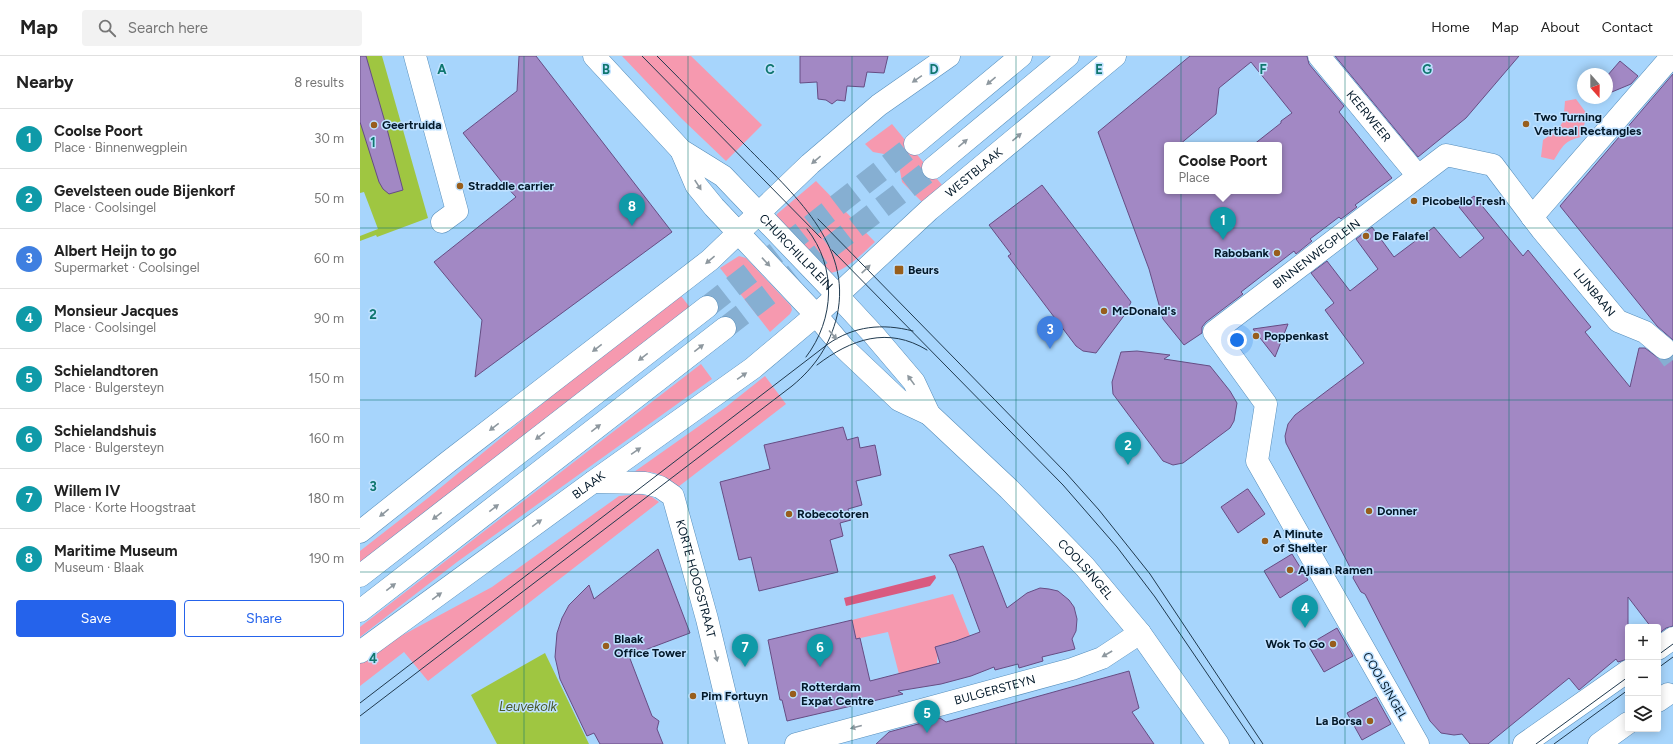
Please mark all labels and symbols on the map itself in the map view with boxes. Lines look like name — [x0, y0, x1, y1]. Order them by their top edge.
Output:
text: A — [437, 62, 447, 77]
text: B — [602, 62, 610, 77]
text: C — [765, 62, 775, 77]
text: D — [929, 62, 939, 77]
text: E — [1095, 62, 1103, 77]
text: F — [1259, 62, 1267, 77]
text: G — [1422, 62, 1432, 77]
north arrow — [1577, 68, 1613, 104]
one-way arrow — [912, 75, 922, 83]
one-way arrow — [986, 76, 996, 85]
street label: KEERWEER — [1343, 88, 1394, 145]
place label: Two Turning Vertical Rectangles — [1534, 110, 1642, 138]
place label: Geertruida — [382, 118, 442, 132]
marker: Two Turning Vertical Rectangles — [1521, 119, 1531, 129]
marker: Geertruida — [369, 120, 379, 130]
one-way arrow — [1011, 133, 1022, 142]
text: 1 — [370, 135, 376, 150]
one-way arrow — [958, 139, 969, 148]
street label: WESTBLAAK — [943, 145, 1006, 200]
one-way arrow — [810, 155, 821, 164]
place label: Straddle carrier — [468, 179, 555, 193]
one-way arrow — [694, 180, 701, 191]
marker: Straddle carrier — [455, 181, 465, 191]
pin: 8 — [619, 193, 645, 226]
place label: Picobello Fresh — [1422, 194, 1506, 208]
marker: Picobello Fresh — [1409, 196, 1419, 206]
pin: 1 — [1210, 207, 1236, 240]
street label: CHURCHILLPLEIN — [756, 211, 836, 293]
street label: BINNENWEGPLEIN — [1270, 216, 1363, 292]
place label: De Falafel — [1374, 229, 1428, 243]
marker: De Falafel — [1361, 231, 1371, 241]
place label: Rabobank — [1214, 246, 1270, 260]
marker: Rabobank — [1272, 248, 1282, 258]
one-way arrow — [705, 255, 716, 264]
one-way arrow — [761, 257, 771, 267]
place label: Beurs — [908, 263, 939, 277]
one-way arrow — [861, 264, 871, 274]
marker: Beurs — [893, 264, 905, 276]
street label: LIJNBAAN — [1570, 266, 1618, 319]
place label: McDonald's — [1112, 304, 1176, 318]
marker: McDonald's — [1099, 306, 1109, 316]
text: 2 — [369, 307, 377, 322]
pin: 3 — [1037, 316, 1063, 349]
place label: Poppenkast — [1264, 329, 1329, 343]
one-way arrow — [828, 330, 838, 340]
your location — [1227, 330, 1247, 350]
marker: Poppenkast — [1251, 331, 1261, 341]
one-way arrow — [591, 344, 602, 352]
one-way arrow — [694, 344, 705, 353]
one-way arrow — [638, 352, 649, 361]
one-way arrow — [736, 372, 747, 380]
one-way arrow — [907, 374, 915, 385]
one-way arrow — [488, 423, 499, 431]
one-way arrow — [591, 424, 602, 432]
one-way arrow — [535, 432, 546, 441]
pin: 2 — [1115, 432, 1141, 465]
one-way arrow — [630, 447, 641, 455]
street label: BLAAK — [569, 468, 608, 502]
text: 3 — [369, 479, 377, 494]
one-way arrow — [488, 503, 499, 512]
place label: Donner — [1377, 504, 1418, 518]
marker: Donner — [1364, 506, 1374, 516]
place label: Robecotoren — [797, 507, 869, 521]
one-way arrow — [379, 508, 390, 517]
marker: Robecotoren — [784, 509, 794, 519]
one-way arrow — [432, 512, 443, 520]
street label: KORTE HOOGSTRAAT — [673, 518, 718, 639]
one-way arrow — [532, 519, 542, 527]
place label: A Minute of Shelter — [1273, 527, 1328, 555]
street label: COOLSINGEL — [1055, 536, 1116, 603]
marker: A Minute of Shelter — [1260, 536, 1270, 546]
place label: Ajisan Ramen — [1298, 563, 1373, 577]
marker: Ajisan Ramen — [1285, 565, 1295, 575]
one-way arrow — [385, 583, 396, 592]
one-way arrow — [432, 592, 442, 600]
pin: 4 — [1292, 595, 1318, 628]
place label: Blaak Office Tower — [614, 632, 686, 660]
pin: 7 — [732, 634, 758, 667]
pin: 6 — [807, 634, 833, 667]
place label: Wok To Go — [1265, 637, 1325, 651]
marker: Wok To Go — [1328, 639, 1338, 649]
marker: Blaak Office Tower — [601, 641, 611, 651]
one-way arrow — [713, 650, 719, 662]
street label: COOLSINGEL — [1360, 650, 1410, 723]
text: 4 — [369, 651, 377, 666]
one-way arrow — [1102, 651, 1113, 658]
street label: BULGERSTEYN — [953, 672, 1037, 708]
place label: Rotterdam Expat Centre — [801, 680, 874, 708]
place label: Pim Fortuyn — [701, 689, 768, 703]
marker: Rotterdam Expat Centre — [788, 689, 798, 699]
marker: Pim Fortuyn — [688, 691, 698, 701]
water label: Leuvekolk — [499, 699, 558, 714]
pin: 5 — [914, 700, 940, 733]
place label: La Borsa — [1315, 714, 1362, 728]
marker: La Borsa — [1365, 716, 1375, 726]
one-way arrow — [850, 725, 863, 731]

